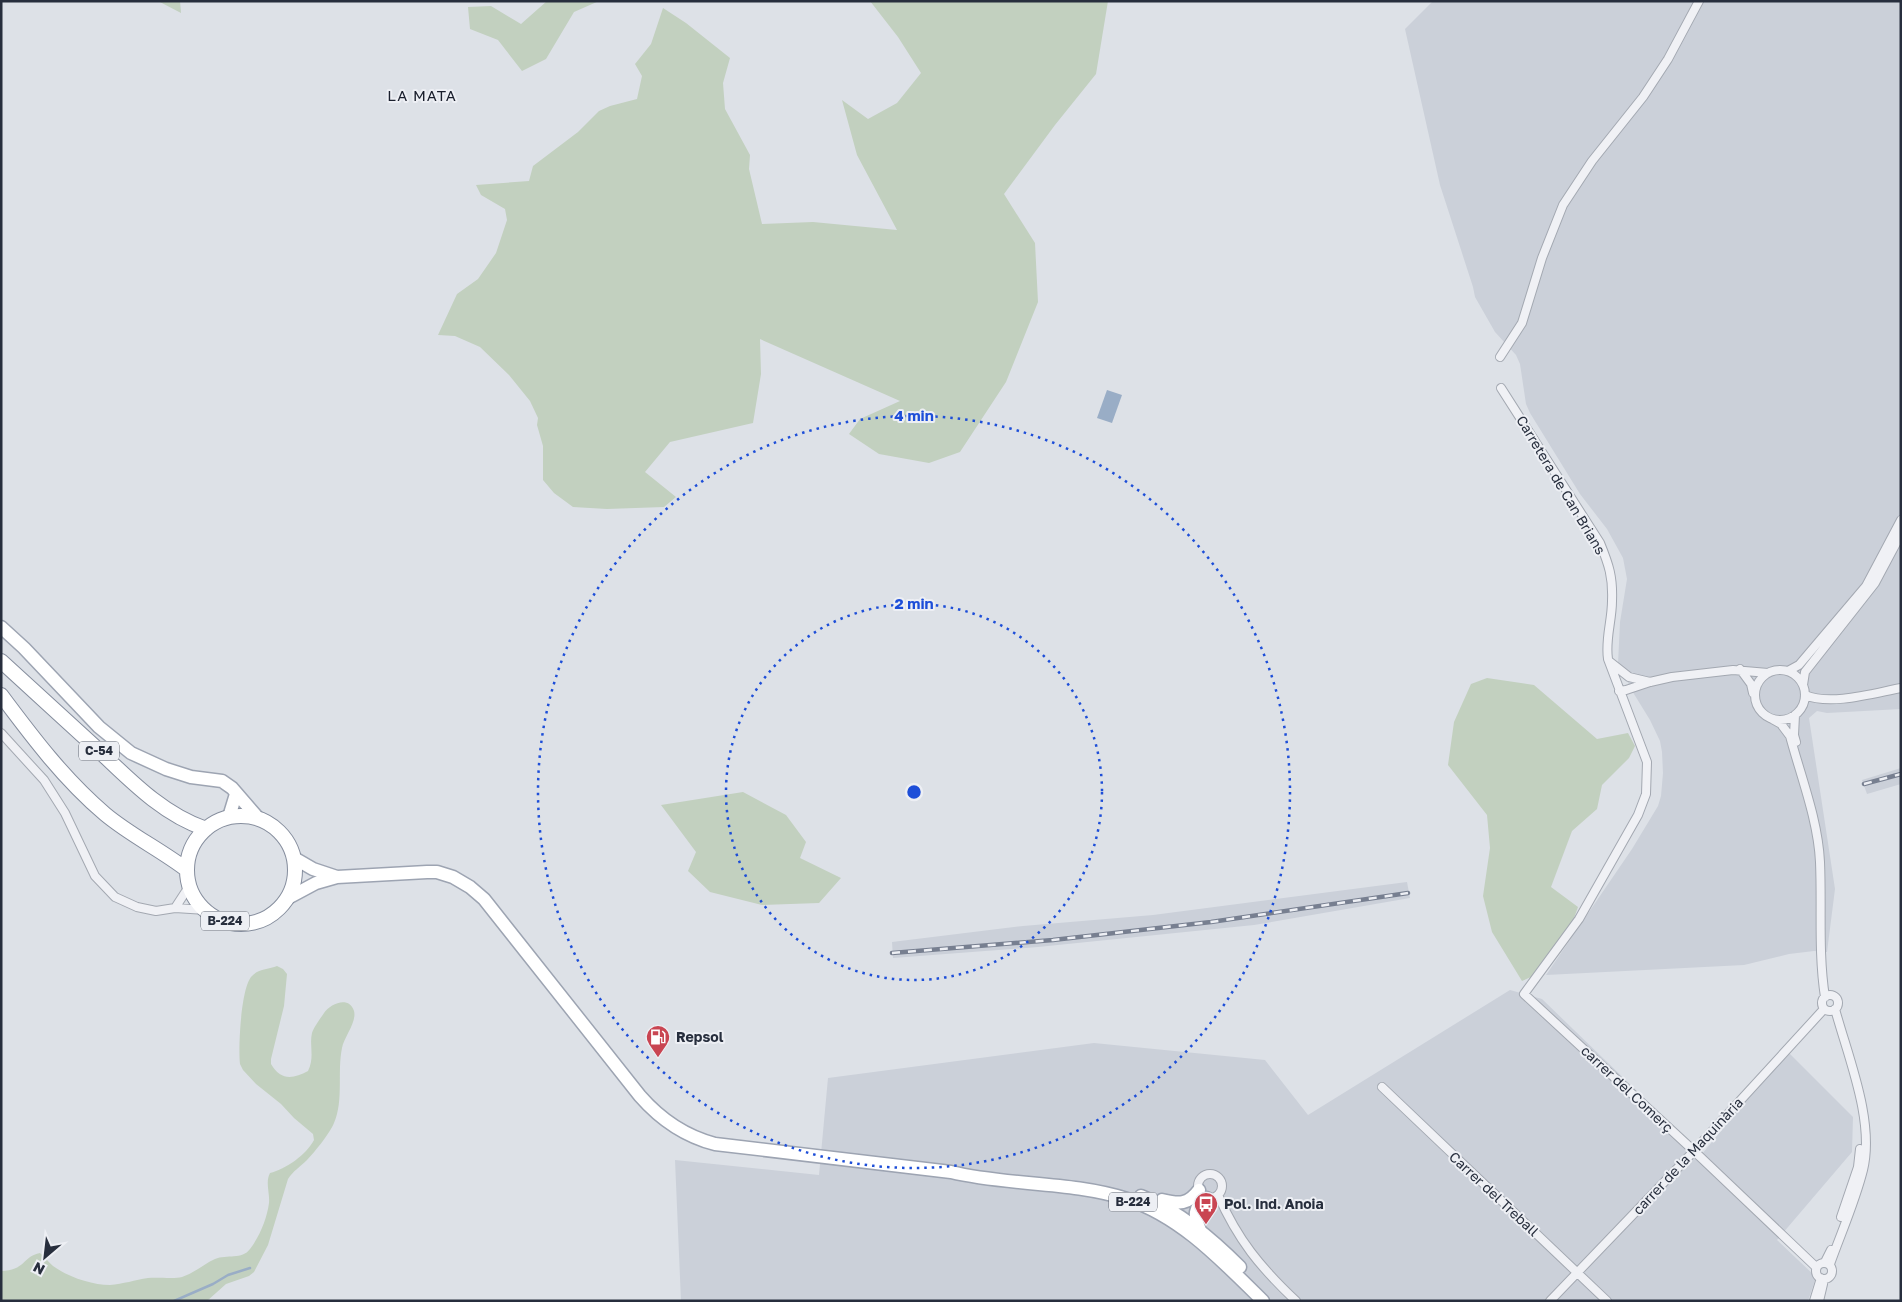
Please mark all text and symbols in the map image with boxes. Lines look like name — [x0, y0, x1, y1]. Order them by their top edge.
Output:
district label: LA MATA — [387, 86, 457, 104]
text: 4 min — [894, 406, 934, 424]
street label: Carretera de Can Brians — [1513, 412, 1610, 557]
text: 2 min — [894, 594, 934, 612]
road number: C-54 — [79, 741, 119, 760]
centre of rings — [905, 783, 923, 801]
road number: B-224 — [201, 911, 249, 930]
fuel station icon: Repsol — [645, 1024, 671, 1058]
place label: Repsol — [676, 1028, 724, 1045]
street label: carrer del Comerç — [1578, 1042, 1677, 1136]
street label: carrer de la Maquinària — [1629, 1094, 1746, 1218]
street label: Carrer del Treball — [1446, 1148, 1543, 1240]
bus stop icon: Pol. Ind. Anoia — [1193, 1191, 1219, 1225]
road number: B-224 — [1109, 1192, 1157, 1212]
place label: Pol. Ind. Anoia — [1224, 1195, 1324, 1212]
north arrow — [20, 1232, 70, 1282]
text: N — [30, 1259, 47, 1279]

